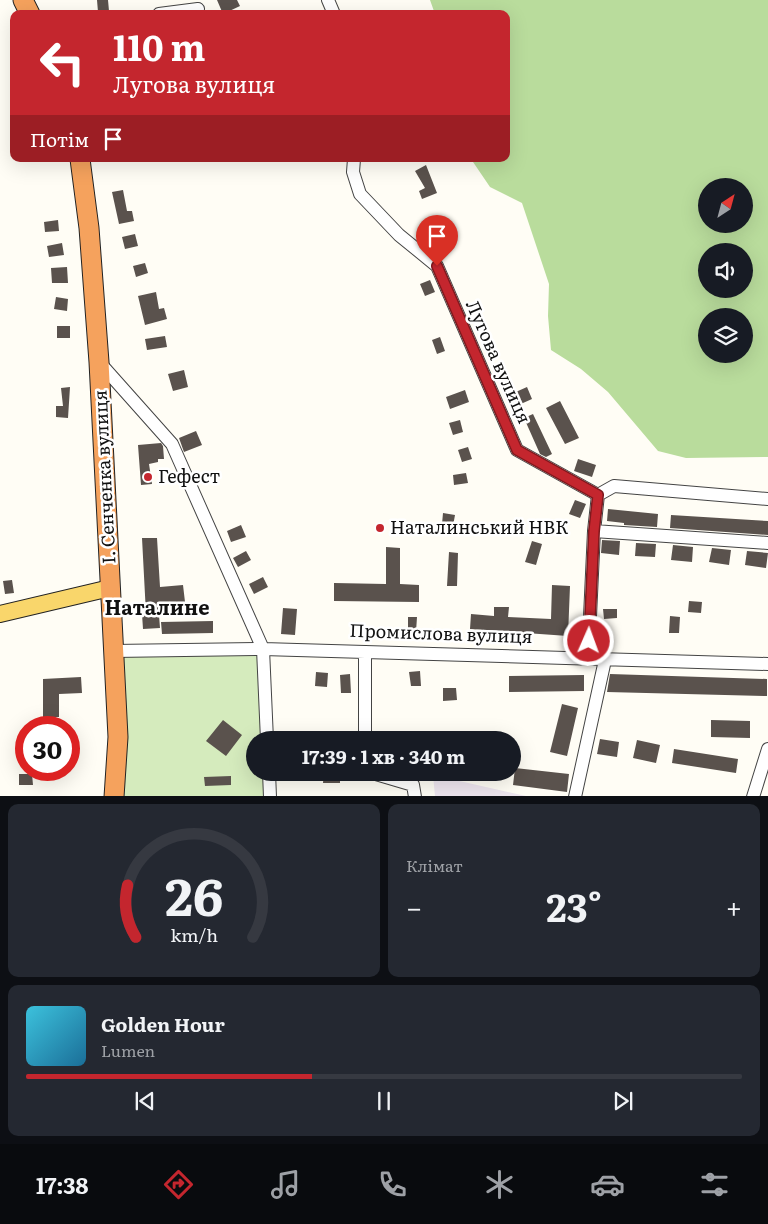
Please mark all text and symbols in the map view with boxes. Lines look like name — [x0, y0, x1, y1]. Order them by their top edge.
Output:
text: 110 m — [113, 20, 205, 72]
icon: left — [30, 30, 95, 95]
text: Лугова вулиця — [113, 67, 275, 100]
text: Потім — [30, 125, 89, 153]
icon: arrive — [99, 125, 127, 153]
north arrow — [698, 178, 752, 232]
map controls — [698, 178, 753, 363]
pin — [416, 215, 458, 266]
icon: arrive — [423, 222, 451, 250]
button: sound — [698, 243, 753, 298]
street label: Лугова вулиця — [460, 295, 539, 428]
button: layers — [698, 308, 753, 363]
street label: І. Сенченка вулиця — [85, 389, 122, 565]
place label: Гефест — [158, 462, 220, 489]
marker: Гефест — [142, 471, 154, 483]
place label: Наталинський НВК — [390, 513, 568, 540]
marker: Наталинський НВК — [374, 522, 386, 534]
district label: Наталине — [105, 591, 209, 621]
position arrow — [562, 614, 614, 666]
street label: Промислова вулиця — [349, 616, 533, 649]
speed limit sign: 30 — [15, 716, 80, 781]
text: 17:39 · 1 хв · 340 m — [302, 742, 465, 770]
text: Клімат — [406, 853, 463, 877]
text: 26 — [165, 855, 223, 932]
text: 23° — [546, 877, 602, 934]
text: − — [406, 885, 422, 927]
text: + — [726, 885, 742, 927]
text: km/h — [170, 921, 218, 948]
text: Golden Hour — [101, 1010, 225, 1038]
text: Lumen — [101, 1038, 155, 1062]
icon: previous — [131, 1087, 159, 1115]
icon: pause — [370, 1087, 398, 1115]
icon: next — [609, 1087, 637, 1115]
icon: directions — [161, 1167, 196, 1202]
icon: music — [268, 1167, 303, 1202]
icon: phone — [375, 1167, 410, 1202]
icon: climate — [482, 1167, 517, 1202]
icon: car — [590, 1167, 625, 1202]
icon: filters — [697, 1167, 732, 1202]
text: 17:38 — [36, 1168, 88, 1201]

